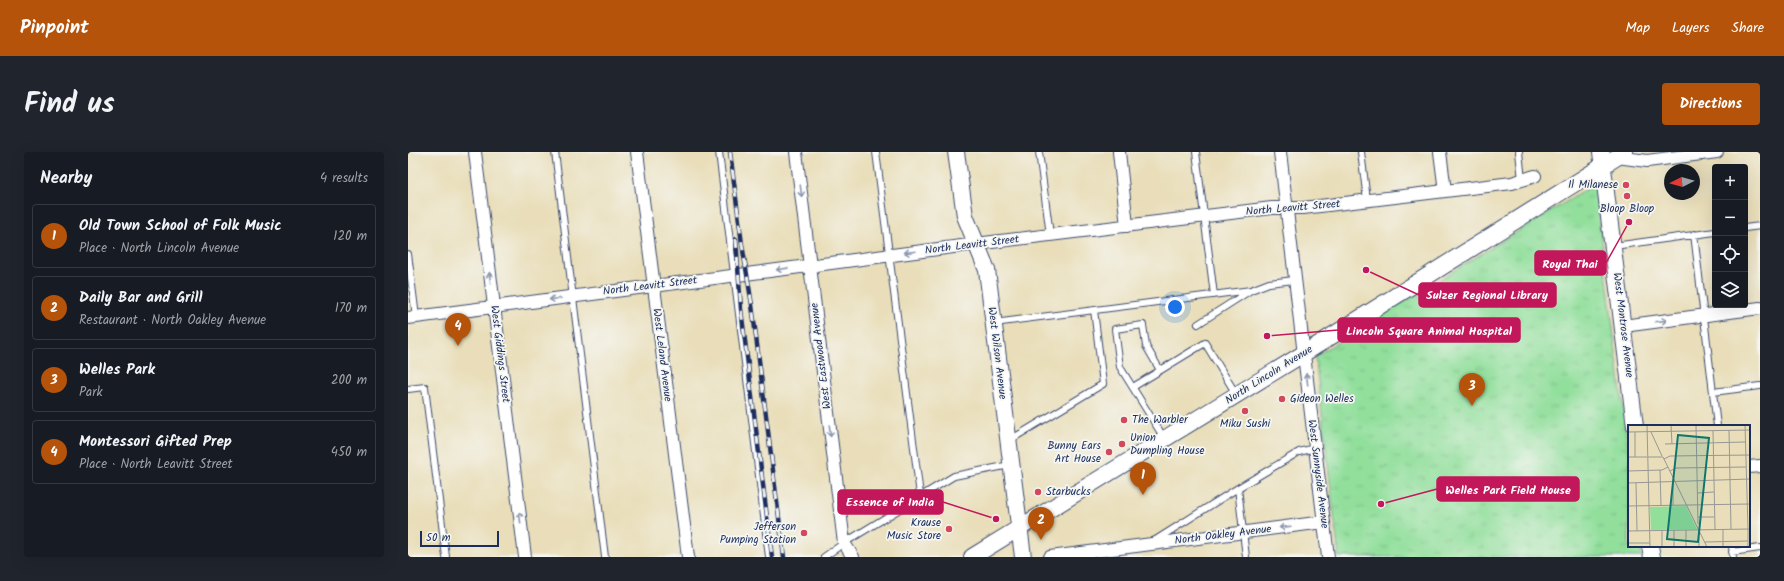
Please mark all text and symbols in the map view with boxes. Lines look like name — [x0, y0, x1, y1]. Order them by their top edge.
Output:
text: Pinpoint — [20, 13, 89, 43]
text: Map — [1626, 17, 1650, 39]
text: Layers — [1672, 17, 1710, 39]
text: Share — [1732, 17, 1764, 39]
text: Find us — [24, 82, 115, 127]
button: Directions — [1662, 83, 1760, 125]
north arrow — [1664, 164, 1700, 200]
map controls — [1712, 164, 1748, 308]
button: + — [1712, 164, 1748, 200]
text: Nearby — [40, 165, 92, 192]
text: 4 results — [320, 168, 368, 189]
place label: Il Milanese — [1568, 176, 1618, 194]
marker: Il Milanese — [1621, 180, 1631, 190]
one-way arrow — [797, 184, 805, 197]
marker: Bloop Bloop — [1622, 191, 1632, 201]
street label: North Leavitt Street — [1245, 195, 1342, 221]
place label: Bloop Bloop — [1600, 200, 1655, 218]
button: − — [1712, 200, 1748, 236]
text: Old Town School of Folk Music — [79, 214, 282, 238]
text: 1 — [52, 226, 56, 247]
text: 120 m — [333, 226, 367, 247]
street label: North Leavitt Street — [924, 230, 1021, 260]
button: locate — [1712, 236, 1748, 272]
text: Place · North Lincoln Avenue — [79, 238, 239, 259]
one-way arrow — [904, 248, 917, 256]
callout: Royal Thai — [1535, 251, 1606, 275]
text: Royal Thai — [1542, 255, 1599, 274]
one-way arrow — [775, 265, 788, 273]
street label: North Leavitt Street — [602, 271, 699, 301]
street label: West Montrose Avenue — [1608, 271, 1638, 379]
one-way arrow — [487, 272, 494, 285]
button: layers — [1712, 272, 1748, 308]
callout: Sulzer Regional Library — [1419, 283, 1556, 307]
text: Daily Bar and Grill — [79, 286, 202, 310]
text: Sulzer Regional Library — [1426, 286, 1549, 305]
one-way arrow — [549, 295, 562, 303]
your location — [1165, 297, 1185, 317]
text: 2 — [50, 298, 58, 319]
text: 170 m — [335, 298, 367, 319]
street label: West Eastwood Avenue — [806, 302, 836, 410]
street label: West Giddings Street — [485, 304, 515, 404]
street label: West Wilson Avenue — [982, 306, 1012, 400]
street label: West Leland Avenue — [647, 307, 677, 403]
text: Restaurant · North Oakley Avenue — [79, 310, 266, 331]
pin: 4 — [445, 313, 471, 346]
one-way arrow — [1654, 317, 1667, 325]
callout: Lincoln Square Animal Hospital — [1338, 318, 1520, 342]
text: Lincoln Square Animal Hospital — [1346, 322, 1513, 341]
street label: North Lincoln Avenue — [1222, 341, 1316, 409]
text: Welles Park — [79, 358, 155, 382]
text: 3 — [50, 370, 58, 391]
text: 200 m — [331, 370, 367, 391]
one-way arrow — [1303, 373, 1310, 386]
pin: 3 — [1459, 373, 1485, 406]
text: Park — [79, 382, 103, 403]
place label: Gideon Welles — [1290, 390, 1354, 408]
marker: Gideon Welles — [1277, 394, 1287, 404]
marker: Miku Sushi — [1240, 406, 1250, 416]
place label: The Warbler — [1132, 411, 1189, 429]
marker: The Warbler — [1119, 415, 1129, 425]
place label: Miku Sushi — [1220, 415, 1271, 433]
street label: West Sunnyside Avenue — [1302, 419, 1334, 529]
one-way arrow — [826, 424, 834, 437]
inset map — [1628, 425, 1750, 547]
place label: Union Dumpling House — [1130, 429, 1205, 460]
text: Montessori Gifted Prep — [79, 430, 232, 454]
place label: Bunny Ears Art House — [1047, 437, 1101, 468]
marker: Union Dumpling House — [1117, 439, 1127, 449]
text: 4 — [50, 442, 58, 463]
text: 450 m — [331, 442, 367, 463]
marker: Bunny Ears Art House — [1104, 447, 1114, 457]
text: Place · North Leavitt Street — [79, 454, 233, 475]
pin: 1 — [1130, 462, 1156, 495]
callout: Welles Park Field House — [1437, 477, 1579, 501]
text: Welles Park Field House — [1445, 481, 1571, 500]
place label: Starbucks — [1046, 483, 1091, 501]
marker: Starbucks — [1033, 487, 1043, 497]
callout: Essence of India — [838, 490, 943, 514]
text: Essence of India — [846, 493, 934, 512]
pin: 2 — [1028, 507, 1054, 540]
one-way arrow — [517, 512, 524, 525]
place label: Krause Music Store — [887, 514, 941, 545]
place label: Jefferson Pumping Station — [720, 518, 796, 549]
street label: North Oakley Avenue — [1174, 520, 1272, 550]
one-way arrow — [1279, 523, 1292, 531]
marker: Krause Music Store — [944, 524, 954, 534]
marker: Jefferson Pumping Station — [799, 528, 809, 538]
scale bar — [420, 529, 499, 548]
text: 50 m — [426, 529, 451, 547]

